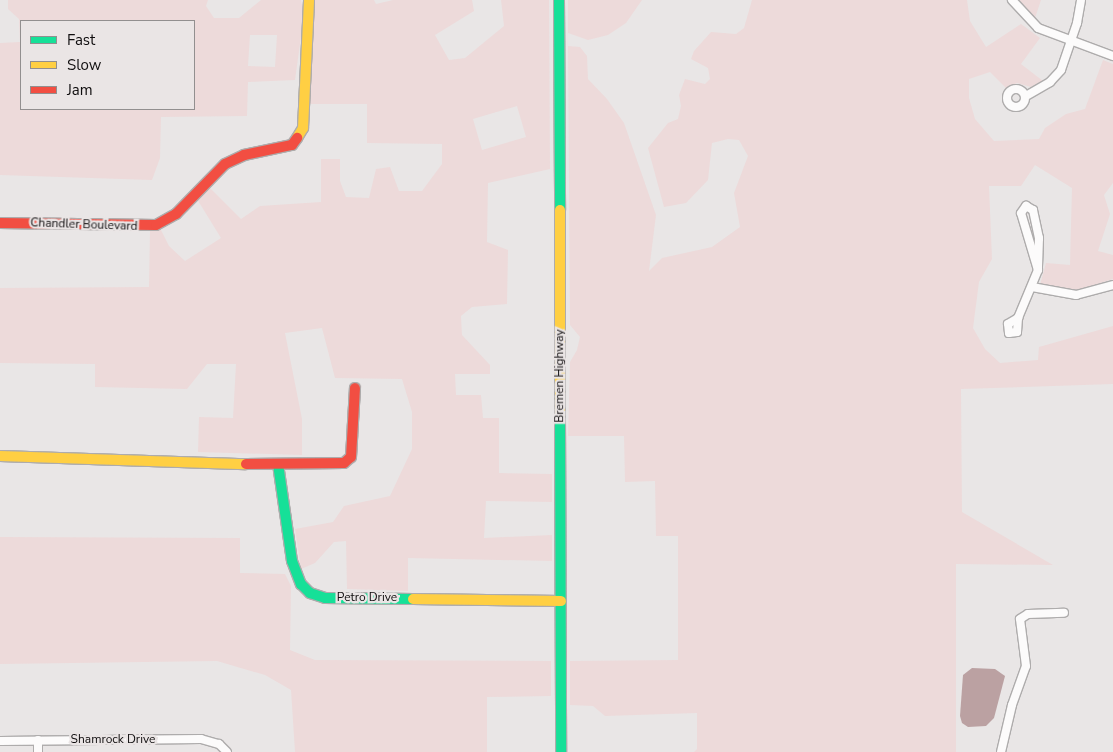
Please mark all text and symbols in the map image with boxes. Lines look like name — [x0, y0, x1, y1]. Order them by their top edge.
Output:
legend — [20, 20, 195, 110]
text: Fast — [67, 30, 95, 50]
text: Slow — [67, 55, 101, 75]
text: Jam — [67, 80, 93, 100]
street label: Chandler Boulevard — [30, 216, 138, 234]
street label: Bremen Highway — [553, 329, 567, 423]
street label: Petro Drive — [337, 591, 397, 605]
street label: Shamrock Drive — [71, 733, 155, 747]

